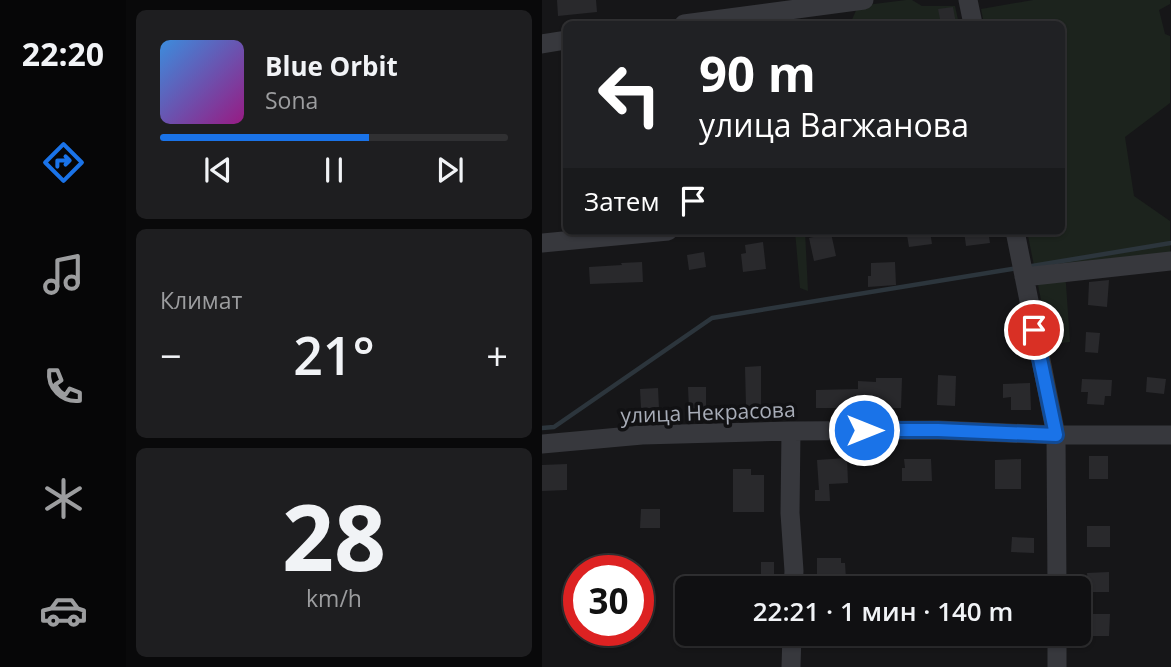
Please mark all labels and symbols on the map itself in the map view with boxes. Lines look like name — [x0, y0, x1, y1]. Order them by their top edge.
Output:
pin — [1004, 300, 1064, 360]
position arrow — [827, 393, 901, 467]
street label: улица Некрасова — [620, 395, 796, 429]
speed limit sign: 30 — [563, 555, 654, 646]

